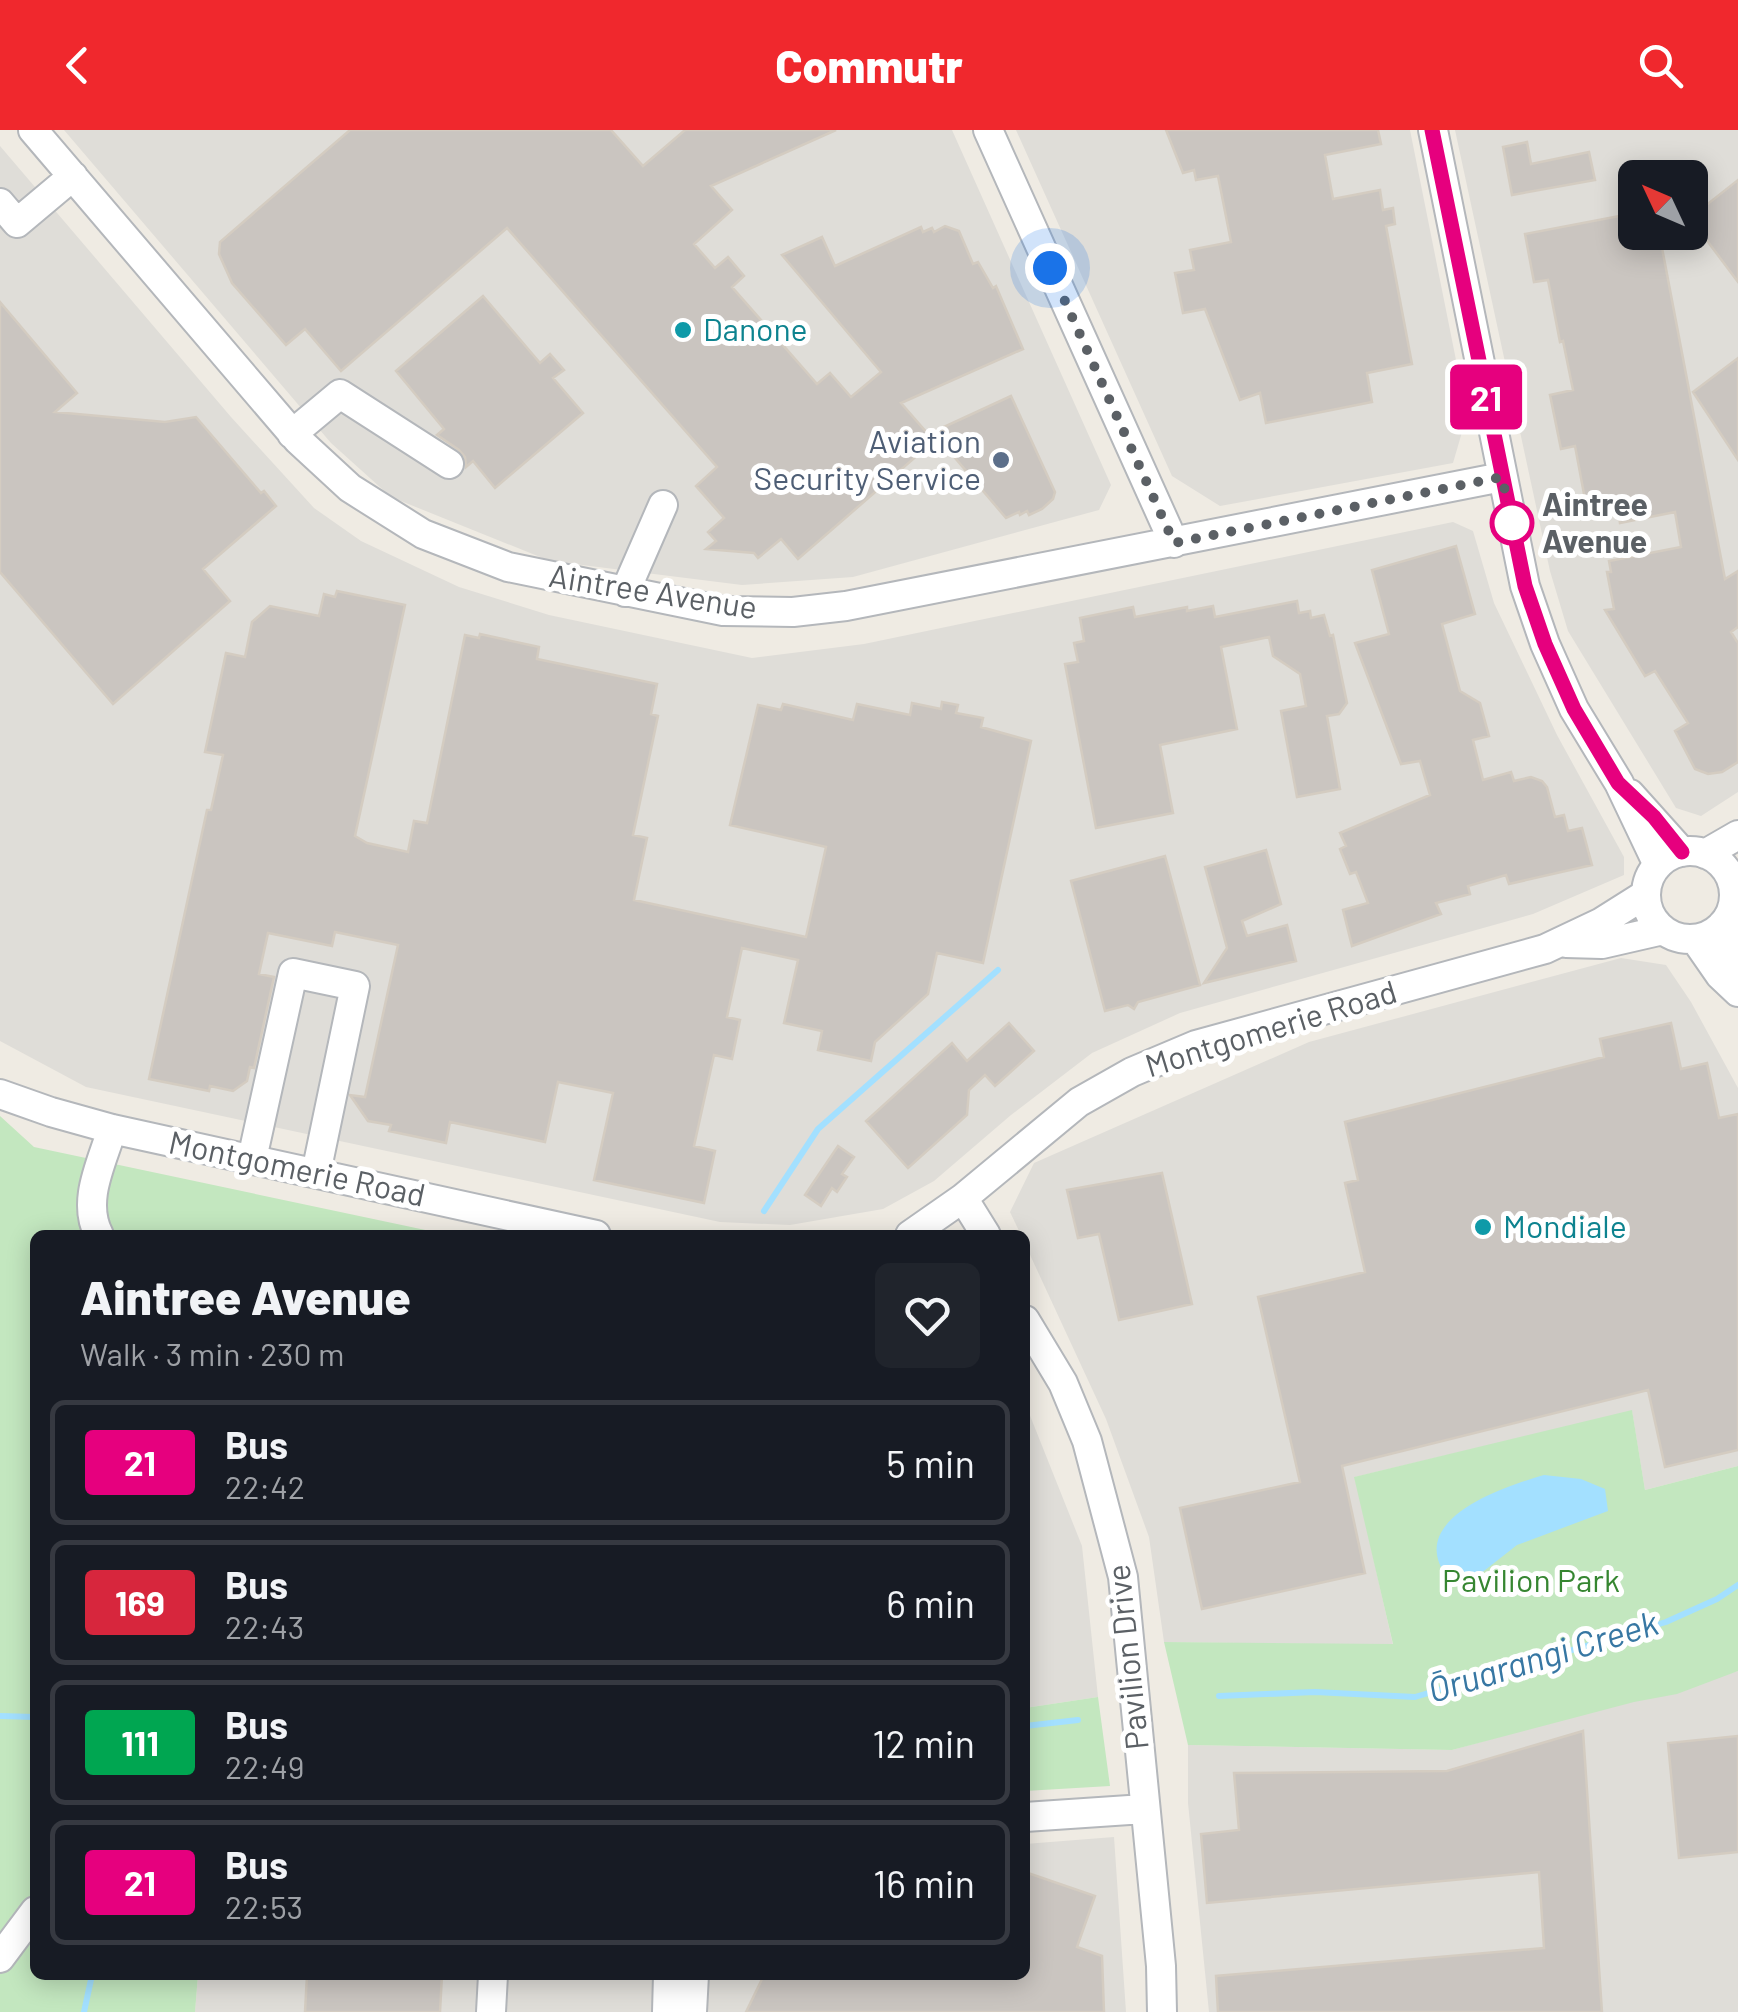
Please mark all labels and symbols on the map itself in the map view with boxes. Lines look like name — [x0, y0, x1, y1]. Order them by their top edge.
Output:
north arrow — [1618, 160, 1708, 250]
your location — [1025, 243, 1075, 293]
place label: Danone — [703, 309, 807, 347]
marker: Danone — [672, 319, 694, 341]
line badge: 21 — [1441, 364, 1531, 430]
place label: Aviation Security Service — [754, 421, 981, 496]
marker: Aviation Security Service — [990, 449, 1012, 471]
place label: Aintree Avenue — [1542, 484, 1648, 559]
marker: Aintree Avenue — [1491, 502, 1533, 544]
street label: Aintree Avenue — [547, 555, 760, 625]
street label: Montgomerie Road — [1140, 971, 1401, 1083]
street label: Montgomerie Road — [166, 1121, 429, 1213]
place label: Mondiale — [1503, 1206, 1627, 1244]
marker: Mondiale — [1472, 1216, 1494, 1238]
park label: Pavilion Park — [1442, 1560, 1620, 1598]
street label: Pavilion Drive — [1097, 1563, 1155, 1752]
water label: Ōruarangi Creek — [1422, 1600, 1663, 1710]

